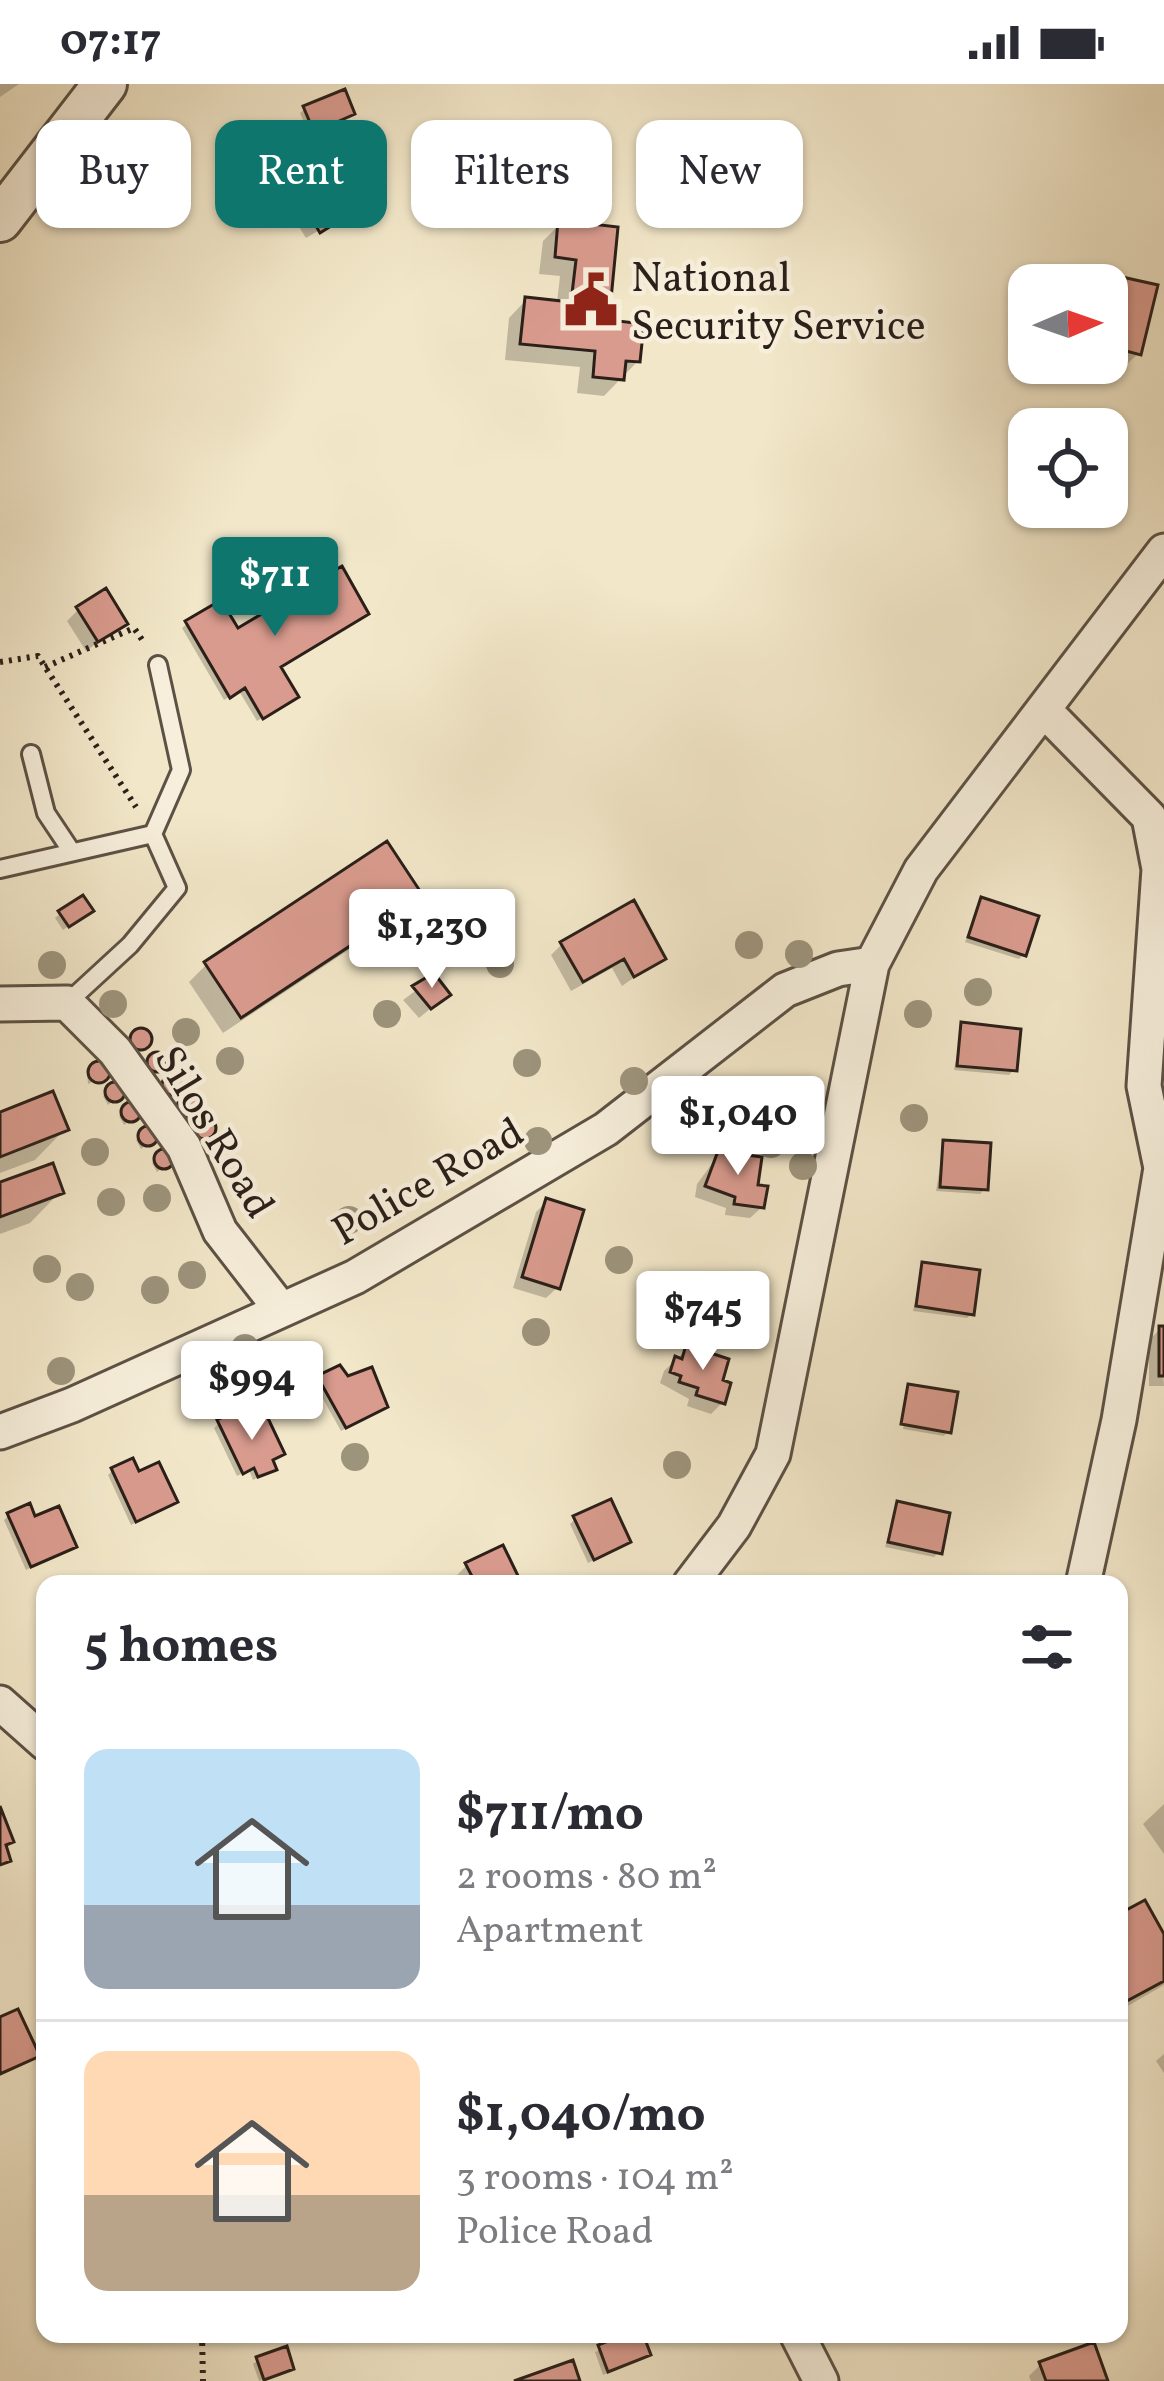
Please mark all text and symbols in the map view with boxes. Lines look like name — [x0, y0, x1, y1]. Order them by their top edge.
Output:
text: 07:17 — [60, 11, 162, 74]
chip: Buy — [36, 120, 191, 228]
chip: Rent — [215, 120, 387, 228]
chip: Filters — [411, 120, 612, 228]
chip: New — [636, 120, 803, 228]
place label: National Security Service — [631, 251, 926, 358]
north arrow — [1008, 264, 1128, 384]
map controls — [1008, 264, 1128, 528]
public building icon: National Security Service — [562, 271, 620, 329]
button: locate — [1008, 408, 1128, 528]
pin: $711 — [204, 537, 346, 639]
text: $711 — [239, 549, 311, 603]
pin: $1,230 — [334, 889, 530, 991]
text: $1,230 — [376, 901, 488, 955]
street label: Silos Road — [137, 1036, 287, 1231]
pin: $1,040 — [640, 1076, 836, 1178]
text: $1,040 — [679, 1088, 797, 1142]
street label: Police Road — [322, 1105, 536, 1263]
pin: $745 — [632, 1271, 774, 1373]
text: $745 — [663, 1283, 743, 1337]
pin: $994 — [181, 1341, 323, 1443]
text: $994 — [208, 1353, 296, 1407]
text: 5 homes — [84, 1612, 278, 1683]
icon: filters — [1014, 1614, 1080, 1680]
text: $711/mo — [456, 1780, 644, 1851]
icon: home — [180, 1797, 324, 1941]
text: 2 rooms · 80 m² — [456, 1851, 717, 1905]
text: Apartment — [456, 1905, 644, 1959]
text: $1,040/mo — [456, 2081, 706, 2152]
icon: home — [180, 2099, 324, 2243]
text: 3 rooms · 104 m² — [456, 2152, 734, 2206]
text: Police Road — [456, 2206, 653, 2260]

